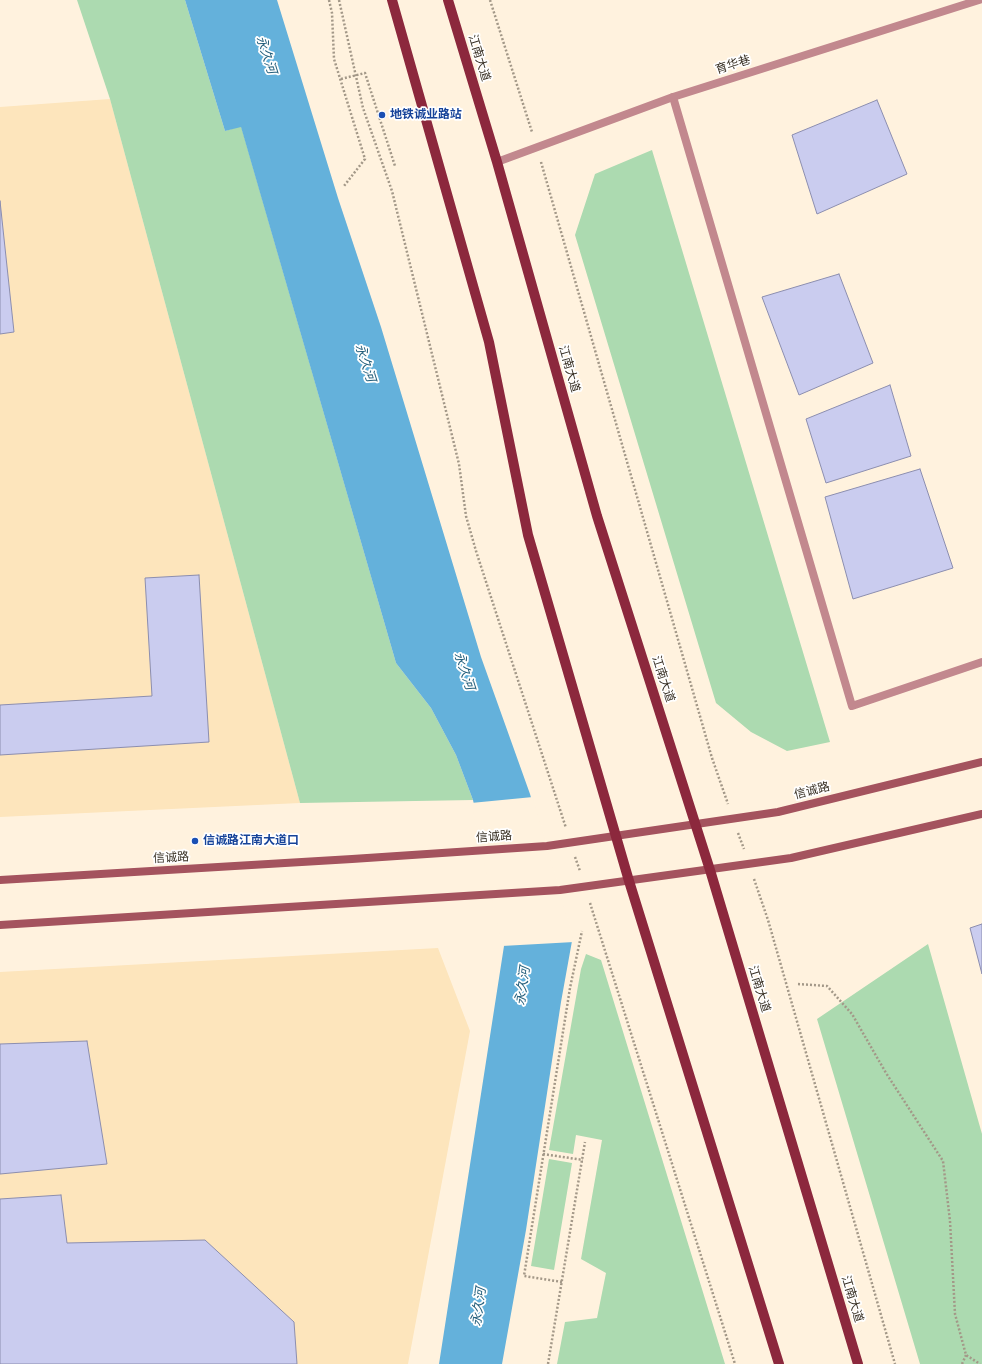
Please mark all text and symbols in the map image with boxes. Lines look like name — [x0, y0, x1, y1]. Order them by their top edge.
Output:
street label: 江南大道 — [465, 33, 493, 83]
water label: 永久河 — [253, 34, 279, 76]
street label: 育华巷 — [714, 53, 752, 77]
place label: 地铁诚业路站 — [390, 108, 462, 122]
marker: 地铁诚业路站 — [377, 110, 387, 120]
water label: 永久河 — [352, 342, 378, 384]
street label: 江南大道 — [555, 344, 583, 394]
water label: 永久河 — [451, 650, 477, 692]
street label: 江南大道 — [649, 654, 677, 704]
street label: 信诚路 — [793, 780, 831, 802]
street label: 信诚路 — [476, 829, 512, 845]
place label: 信诚路江南大道口 — [203, 834, 299, 848]
marker: 信诚路江南大道口 — [190, 836, 200, 846]
street label: 信诚路 — [153, 850, 189, 866]
street label: 江南大道 — [745, 964, 773, 1014]
water label: 永久河 — [513, 966, 533, 1006]
street label: 江南大道 — [838, 1274, 866, 1324]
water label: 永久河 — [469, 1287, 489, 1327]

